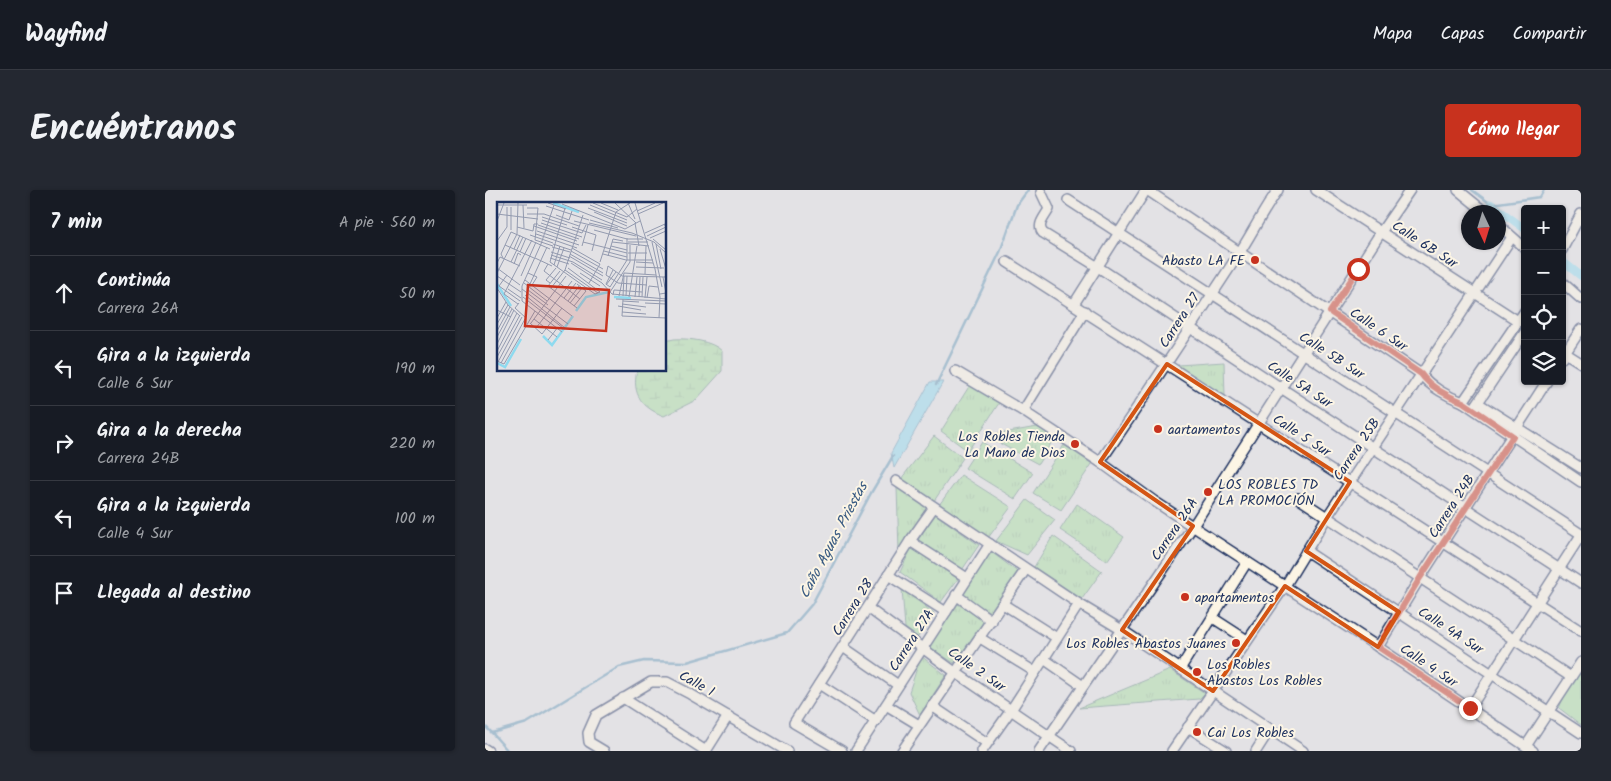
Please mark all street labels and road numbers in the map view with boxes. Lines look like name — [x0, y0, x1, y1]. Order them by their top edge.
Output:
street label: Calle 6B Sur — [1387, 215, 1463, 275]
street label: Carrera 27 — [1154, 288, 1206, 353]
street label: Calle 6 Sur — [1345, 302, 1413, 358]
street label: Calle 5B Sur — [1294, 326, 1370, 386]
street label: Calle 5A Sur — [1262, 355, 1338, 415]
street label: Calle 5 Sur — [1268, 409, 1336, 464]
street label: Carrera 25B — [1328, 414, 1386, 486]
street label: Carrera 24B — [1423, 470, 1481, 543]
street label: Carrera 26A — [1146, 494, 1204, 565]
street label: Carrera 28 — [827, 574, 879, 640]
street label: Calle 4A Sur — [1413, 601, 1489, 661]
street label: Carrera 27A — [883, 605, 940, 676]
street label: Calle 4 Sur — [1395, 638, 1463, 694]
street label: Calle 2 Sur — [943, 642, 1011, 699]
street label: Calle 1 — [675, 665, 719, 703]

